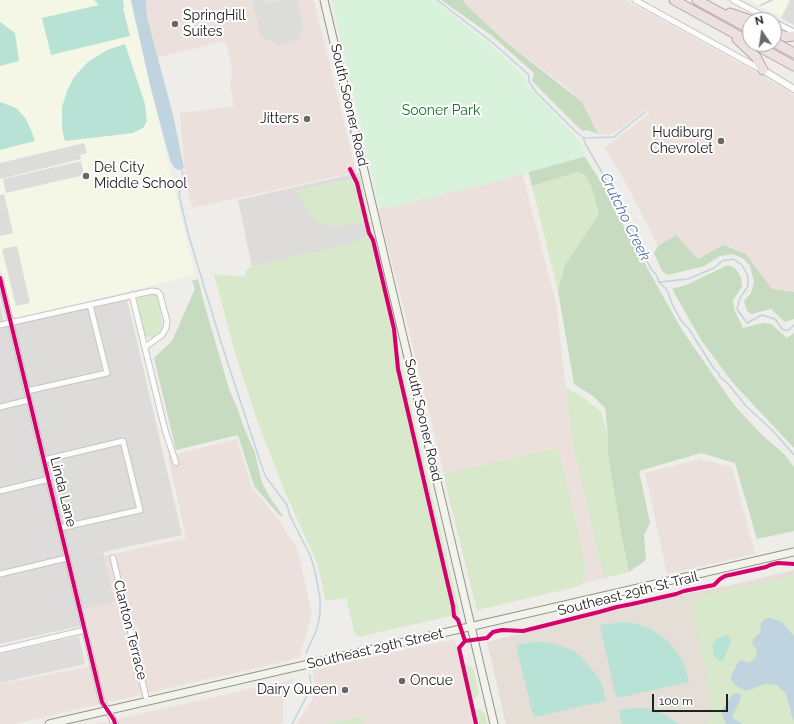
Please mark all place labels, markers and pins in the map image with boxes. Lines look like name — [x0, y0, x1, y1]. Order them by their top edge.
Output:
place label: SpringHill Suites — [183, 8, 246, 40]
marker: SpringHill Suites — [170, 19, 180, 29]
place label: Jitters — [260, 111, 299, 127]
marker: Jitters — [302, 114, 312, 124]
place label: Hudiburg Chevrolet — [650, 125, 713, 158]
marker: Hudiburg Chevrolet — [716, 136, 726, 146]
place label: Del City Middle School — [94, 160, 187, 192]
marker: Del City Middle School — [81, 171, 91, 181]
place label: Oncue — [410, 673, 453, 689]
marker: Oncue — [397, 676, 407, 686]
place label: Dairy Queen — [257, 682, 337, 698]
marker: Dairy Queen — [340, 685, 350, 695]

